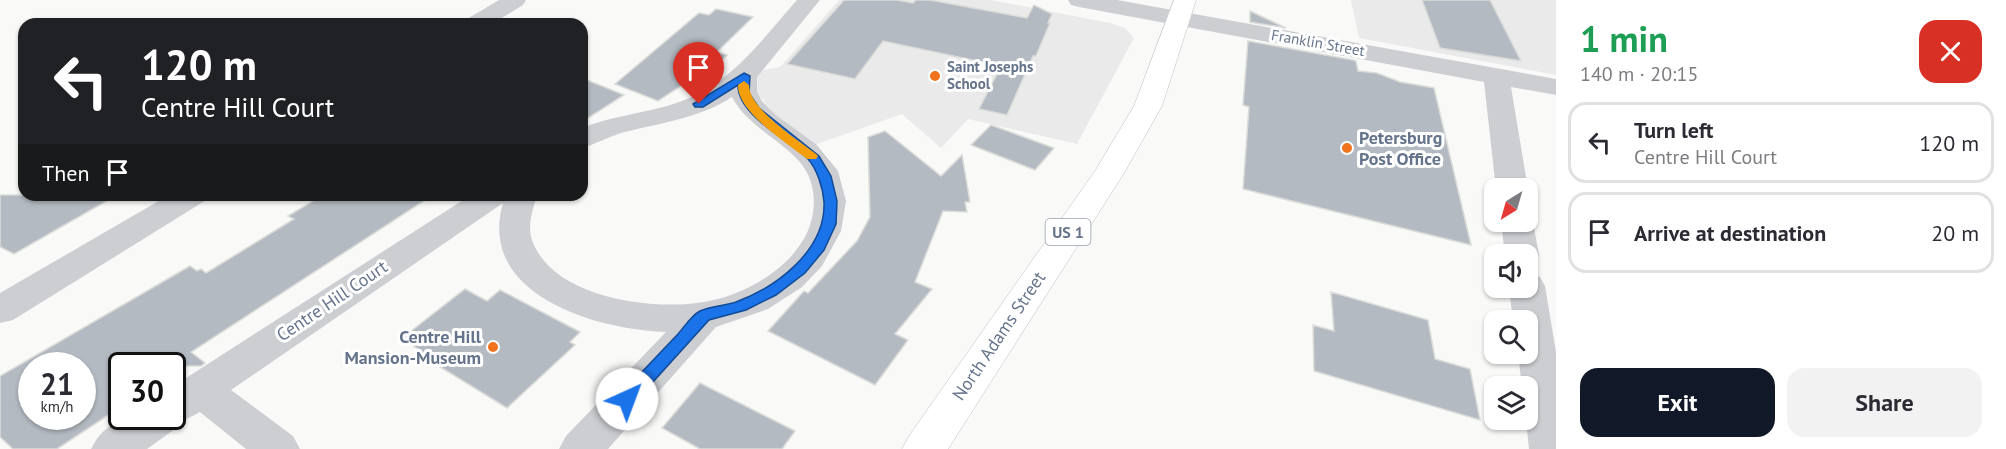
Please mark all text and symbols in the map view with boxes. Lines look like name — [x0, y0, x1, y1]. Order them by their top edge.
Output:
text: 1 min — [1580, 15, 1668, 62]
button: close — [1919, 20, 1982, 83]
street label: Franklin Street — [1270, 25, 1366, 60]
text: 120 m — [141, 37, 257, 92]
icon: left — [42, 42, 120, 120]
pin — [673, 42, 724, 104]
icon: arrive — [682, 51, 715, 84]
place label: Saint Josephs School — [947, 57, 1033, 93]
text: 140 m · 20:15 — [1580, 61, 1698, 87]
marker: Saint Josephs School — [928, 69, 942, 83]
text: Centre Hill Court — [141, 90, 334, 124]
text: Turn left — [1634, 116, 1714, 144]
place label: Petersburg Post Office — [1359, 126, 1442, 170]
icon: left — [1583, 126, 1616, 159]
text: 120 m — [1919, 129, 1979, 157]
marker: Petersburg Post Office — [1340, 141, 1354, 155]
text: Centre Hill Court — [1634, 144, 1777, 170]
icon: arrive — [101, 156, 134, 189]
text: Then — [42, 159, 89, 187]
north arrow — [1484, 178, 1538, 232]
map controls — [1484, 178, 1538, 430]
icon: arrive — [1583, 216, 1616, 249]
road number: US 1 — [1046, 219, 1090, 245]
text: Arrive at destination — [1634, 219, 1826, 247]
text: 20 m — [1931, 219, 1979, 247]
button: sound — [1484, 244, 1538, 298]
street label: Centre Hill Court — [272, 255, 392, 346]
street label: North Adams Street — [947, 267, 1050, 405]
button: search — [1484, 310, 1538, 364]
place label: Centre Hill Mansion-Museum — [344, 325, 482, 369]
marker: Centre Hill Mansion-Museum — [486, 340, 500, 354]
speed limit sign: 30 — [108, 352, 186, 430]
text: 21 — [40, 364, 74, 403]
position arrow — [595, 367, 659, 431]
button: Exit — [1580, 368, 1775, 437]
button: Share — [1787, 368, 1982, 437]
button: layers — [1484, 376, 1538, 430]
text: km/h — [41, 397, 73, 416]

